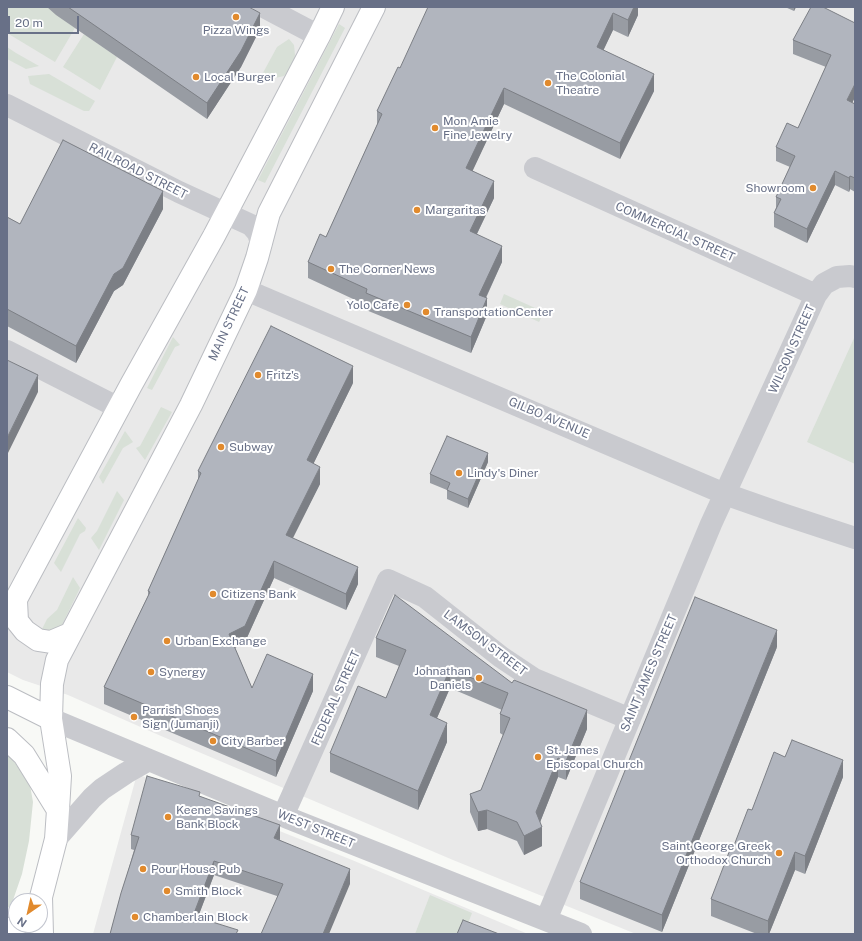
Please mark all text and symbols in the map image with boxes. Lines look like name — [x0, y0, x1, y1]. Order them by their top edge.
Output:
scale bar — [10, 8, 81, 34]
marker: Pizza Wings — [231, 12, 241, 22]
text: 20 m — [15, 16, 43, 30]
place label: Pizza Wings — [203, 23, 269, 37]
place label: The Colonial Theatre — [556, 69, 625, 97]
place label: Local Burger — [204, 70, 275, 84]
marker: Local Burger — [191, 72, 201, 82]
marker: The Colonial Theatre — [543, 78, 553, 88]
place label: Mon Amie Fine Jewelry — [443, 114, 512, 142]
marker: Mon Amie Fine Jewelry — [430, 123, 440, 133]
street label: RAILROAD STREET — [86, 140, 190, 202]
place label: Showroom — [745, 181, 805, 195]
marker: Showroom — [808, 183, 818, 193]
street label: COMMERCIAL STREET — [613, 199, 737, 265]
place label: Margaritas — [425, 203, 486, 217]
marker: Margaritas — [412, 205, 422, 215]
place label: The Corner News — [339, 262, 435, 276]
marker: The Corner News — [326, 264, 336, 274]
street label: MAIN STREET — [206, 285, 252, 363]
place label: Yolo Cafe — [347, 298, 399, 312]
marker: Yolo Cafe — [402, 300, 412, 310]
street label: WILSON STREET — [766, 302, 818, 396]
place label: TransportationCenter — [434, 305, 553, 319]
marker: TransportationCenter — [421, 307, 431, 317]
place label: Fritz's — [266, 368, 299, 382]
marker: Fritz's — [253, 370, 263, 380]
street label: GILBO AVENUE — [506, 394, 592, 442]
place label: Subway — [229, 440, 273, 454]
marker: Subway — [216, 442, 226, 452]
place label: Lindy's Diner — [467, 466, 538, 480]
marker: Lindy's Diner — [454, 468, 464, 478]
place label: Citizens Bank — [221, 587, 297, 601]
marker: Citizens Bank — [208, 589, 218, 599]
street label: LAMSON STREET — [441, 607, 529, 679]
street label: SAINT JAMES STREET — [618, 612, 680, 734]
place label: Urban Exchange — [175, 634, 267, 648]
marker: Urban Exchange — [162, 636, 172, 646]
street label: FEDERAL STREET — [309, 648, 363, 748]
place label: Johnathan Daniels — [414, 664, 471, 692]
place label: Synergy — [159, 665, 206, 679]
marker: Synergy — [146, 667, 156, 677]
marker: Johnathan Daniels — [474, 673, 484, 683]
place label: Parrish Shoes Sign (Jumanji) — [142, 703, 219, 731]
marker: Parrish Shoes Sign (Jumanji) — [129, 712, 139, 722]
place label: City Barber — [221, 734, 284, 748]
marker: City Barber — [208, 736, 218, 746]
place label: St. James Episcopal Church — [546, 743, 643, 771]
marker: St. James Episcopal Church — [533, 752, 543, 762]
place label: Keene Savings Bank Block — [176, 803, 258, 831]
street label: WEST STREET — [275, 807, 357, 851]
marker: Keene Savings Bank Block — [163, 812, 173, 822]
place label: Saint George Greek Orthodox Church — [661, 839, 771, 867]
marker: Saint George Greek Orthodox Church — [774, 848, 784, 858]
place label: Pour House Pub — [151, 862, 240, 876]
marker: Pour House Pub — [138, 864, 148, 874]
place label: Smith Block — [175, 884, 242, 898]
marker: Smith Block — [162, 886, 172, 896]
north arrow — [8, 893, 48, 933]
place label: Chamberlain Block — [143, 910, 248, 924]
marker: Chamberlain Block — [130, 912, 140, 922]
text: N — [15, 915, 29, 930]

